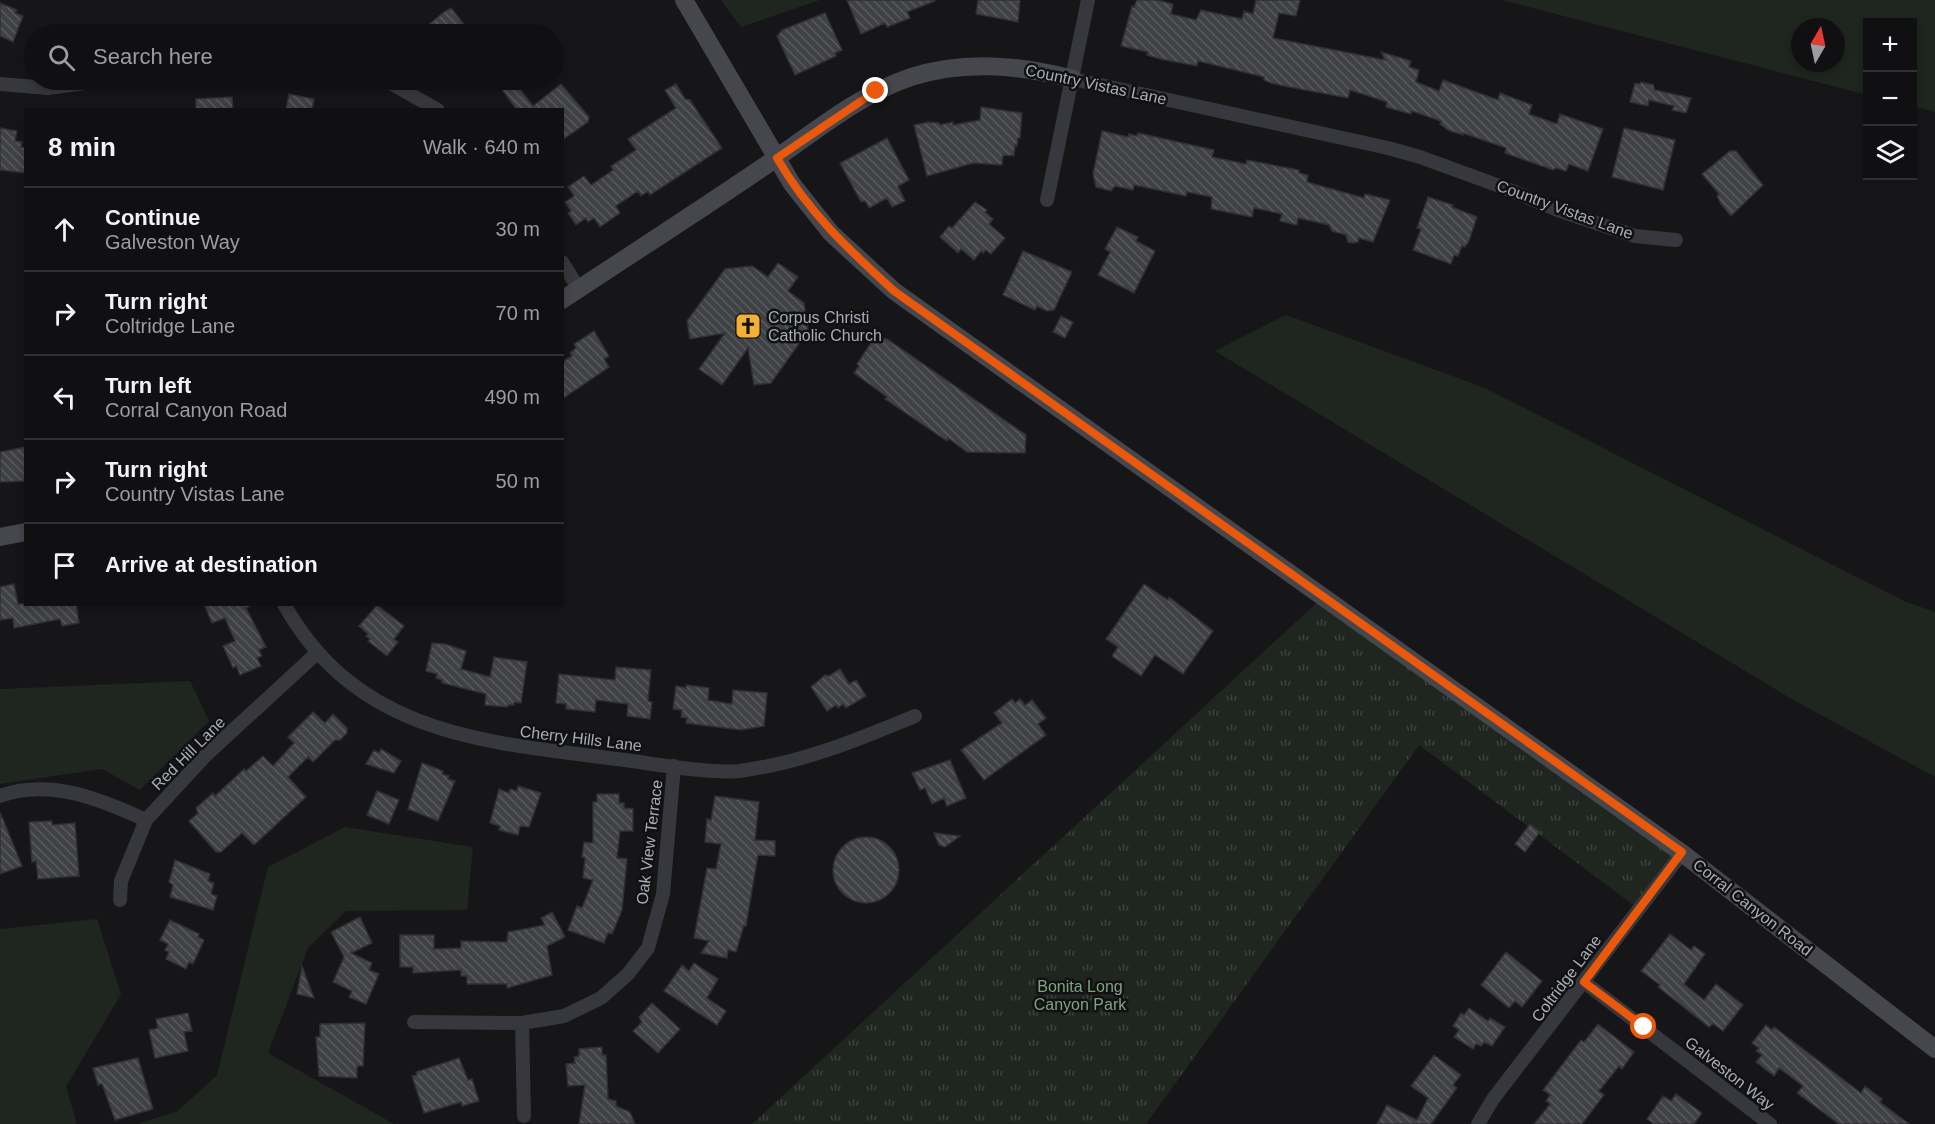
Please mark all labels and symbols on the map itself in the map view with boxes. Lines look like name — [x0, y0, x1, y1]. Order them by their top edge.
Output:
north arrow — [1791, 18, 1845, 72]
street label: Country Vistas Lane — [1024, 61, 1168, 108]
route end — [862, 77, 888, 103]
street label: Country Vistas Lane — [1494, 177, 1635, 242]
place label: Corpus Christi Catholic Church — [768, 309, 882, 344]
church icon: Corpus Christi Catholic Church — [733, 311, 763, 341]
street label: Red Hill Lane — [148, 713, 228, 793]
street label: Cherry Hills Lane — [519, 723, 643, 754]
street label: Oak View Terrace — [633, 779, 666, 905]
street label: Corral Canyon Road — [1690, 856, 1815, 959]
street label: Coltridge Lane — [1528, 932, 1605, 1025]
park label: Bonita Long Canyon Park — [1034, 978, 1127, 1013]
route start — [1630, 1013, 1656, 1039]
street label: Galveston Way — [1682, 1033, 1777, 1113]

